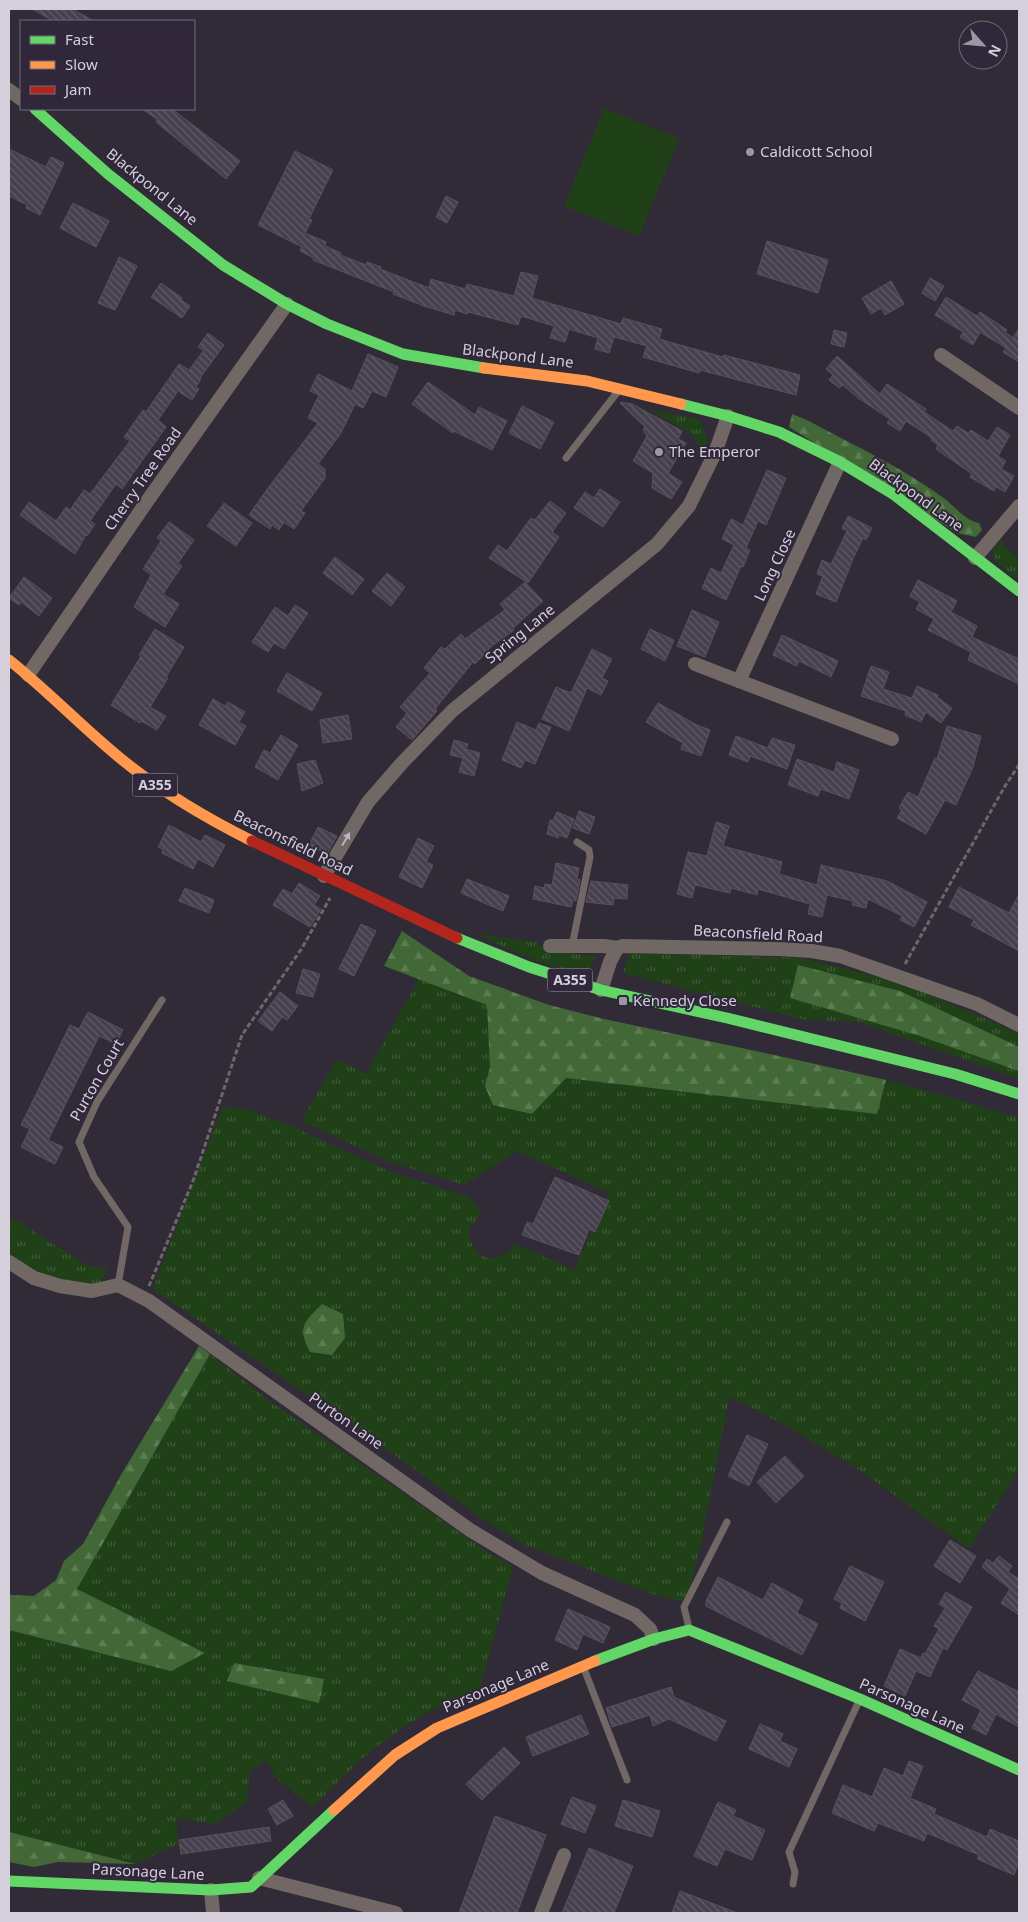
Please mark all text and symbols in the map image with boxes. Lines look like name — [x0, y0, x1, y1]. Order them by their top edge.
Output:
legend — [20, 20, 195, 110]
north arrow — [958, 20, 1008, 70]
text: Fast — [65, 29, 94, 49]
text: N — [984, 42, 1006, 61]
text: Slow — [65, 54, 98, 74]
text: Jam — [63, 79, 92, 99]
place label: Caldicott School — [760, 141, 873, 161]
street label: Blackpond Lane — [103, 143, 202, 229]
marker: Caldicott School — [744, 146, 756, 158]
street label: Blackpond Lane — [461, 338, 575, 372]
street label: Cherry Tree Road — [99, 423, 185, 534]
place label: The Emperor — [669, 441, 760, 461]
marker: The Emperor — [653, 446, 665, 458]
street label: Blackpond Lane — [865, 453, 968, 535]
street label: Long Close — [749, 525, 800, 604]
street label: Spring Lane — [480, 599, 558, 667]
road number: A355 — [132, 774, 178, 796]
street label: Beaconsfield Road — [231, 805, 356, 880]
one-way arrow — [341, 833, 350, 846]
street label: Beaconsfield Road — [693, 920, 823, 946]
road number: A355 — [548, 968, 592, 992]
place label: Kennedy Close — [633, 990, 737, 1010]
marker: Kennedy Close — [617, 995, 629, 1007]
street label: Purton Court — [65, 1034, 128, 1124]
street label: Purton Lane — [306, 1387, 388, 1453]
street label: Parsonage Lane — [440, 1654, 552, 1716]
street label: Parsonage Lane — [857, 1673, 968, 1737]
street label: Parsonage Lane — [91, 1858, 205, 1884]

